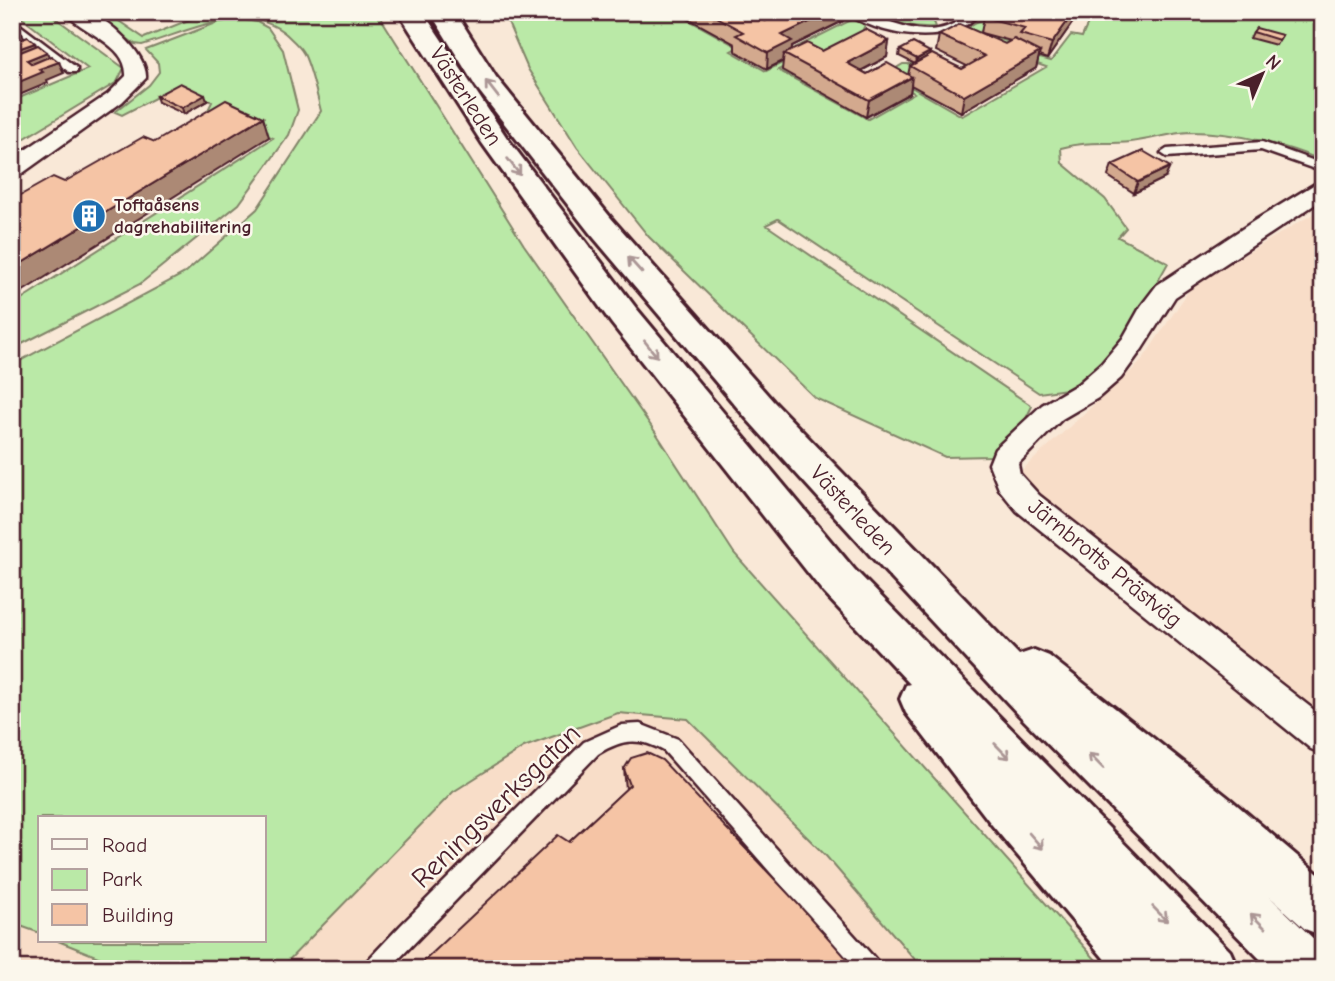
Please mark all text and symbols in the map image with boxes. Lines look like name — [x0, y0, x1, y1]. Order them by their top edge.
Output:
north arrow — [1226, 38, 1296, 108]
street label: Västerleden — [424, 41, 508, 151]
text: N — [1261, 50, 1285, 75]
one-way arrow — [484, 80, 499, 98]
one-way arrow — [507, 157, 521, 176]
place label: Toftaåsens dagrehabilitering — [114, 194, 252, 238]
building icon: Toftaåsens dagrehabilitering — [70, 197, 108, 235]
one-way arrow — [627, 257, 644, 274]
one-way arrow — [643, 339, 659, 357]
street label: Västerleden — [805, 459, 901, 561]
street label: Järnbrotts Prästväg — [1023, 493, 1187, 633]
street label: Reningsverksgatan — [405, 717, 587, 895]
one-way arrow — [994, 742, 1011, 759]
one-way arrow — [1088, 753, 1105, 770]
legend — [38, 816, 266, 942]
one-way arrow — [1028, 831, 1044, 849]
text: Road — [102, 833, 147, 857]
text: Park — [102, 867, 142, 891]
text: Building — [102, 903, 174, 927]
one-way arrow — [1151, 906, 1168, 923]
one-way arrow — [1250, 912, 1267, 929]

